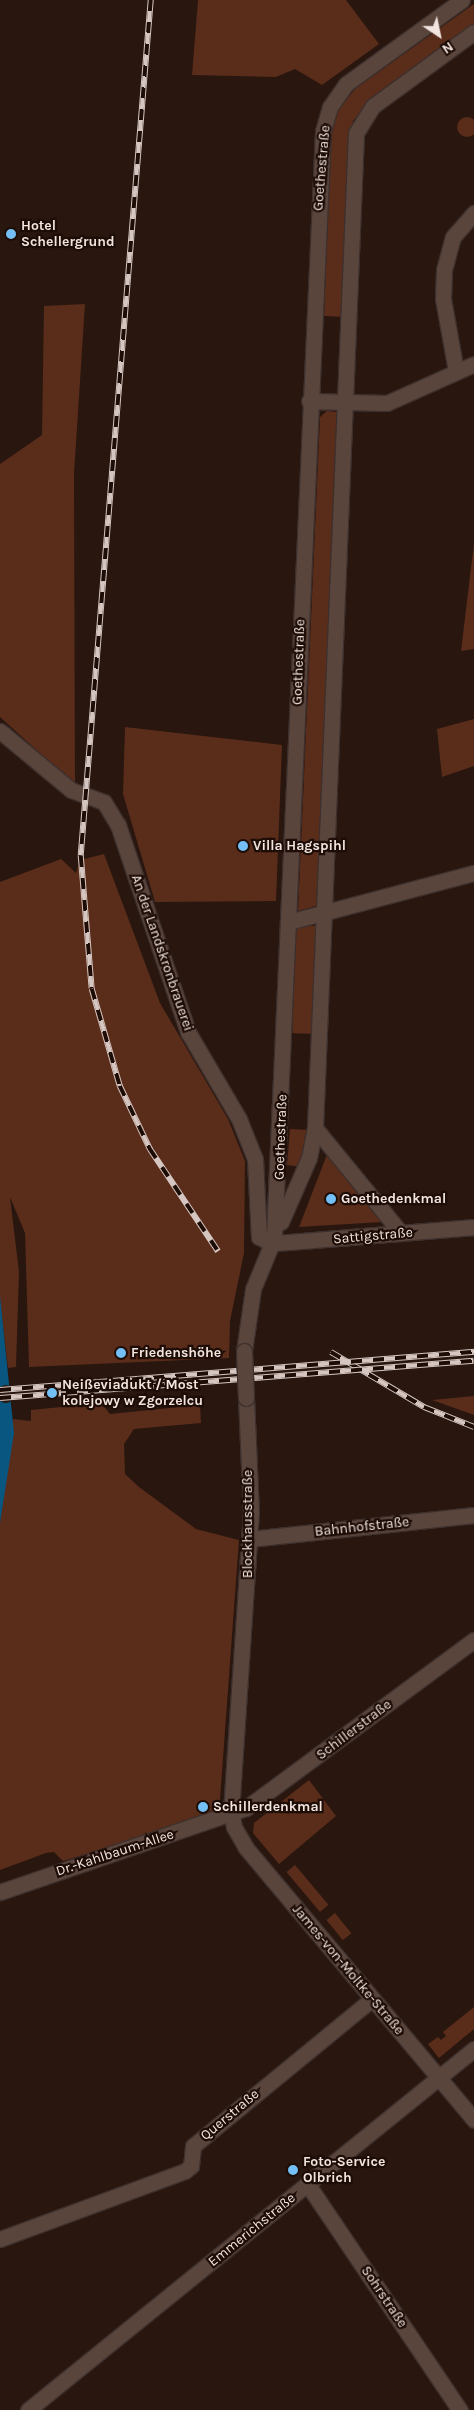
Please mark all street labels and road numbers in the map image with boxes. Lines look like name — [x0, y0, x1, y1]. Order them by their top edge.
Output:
street label: Goethestraße — [310, 124, 334, 212]
street label: Goethestraße — [289, 619, 309, 705]
street label: An der Landskronbrauerei — [127, 873, 197, 1033]
street label: Goethestraße — [271, 1094, 291, 1180]
street label: Sattigstraße — [332, 1224, 414, 1248]
street label: Blockhausstraße — [240, 1470, 256, 1578]
street label: Bahnhofstraße — [314, 1514, 410, 1540]
street label: Schillerstraße — [313, 1696, 395, 1764]
street label: Dr.-Kahlbaum-Allee — [54, 1826, 176, 1880]
street label: James-von-Moltke-Straße — [289, 1901, 407, 2039]
street label: Querstraße — [197, 2086, 263, 2144]
street label: Emmerichstraße — [205, 2190, 299, 2270]
street label: Sohrstraße — [357, 2263, 411, 2331]

